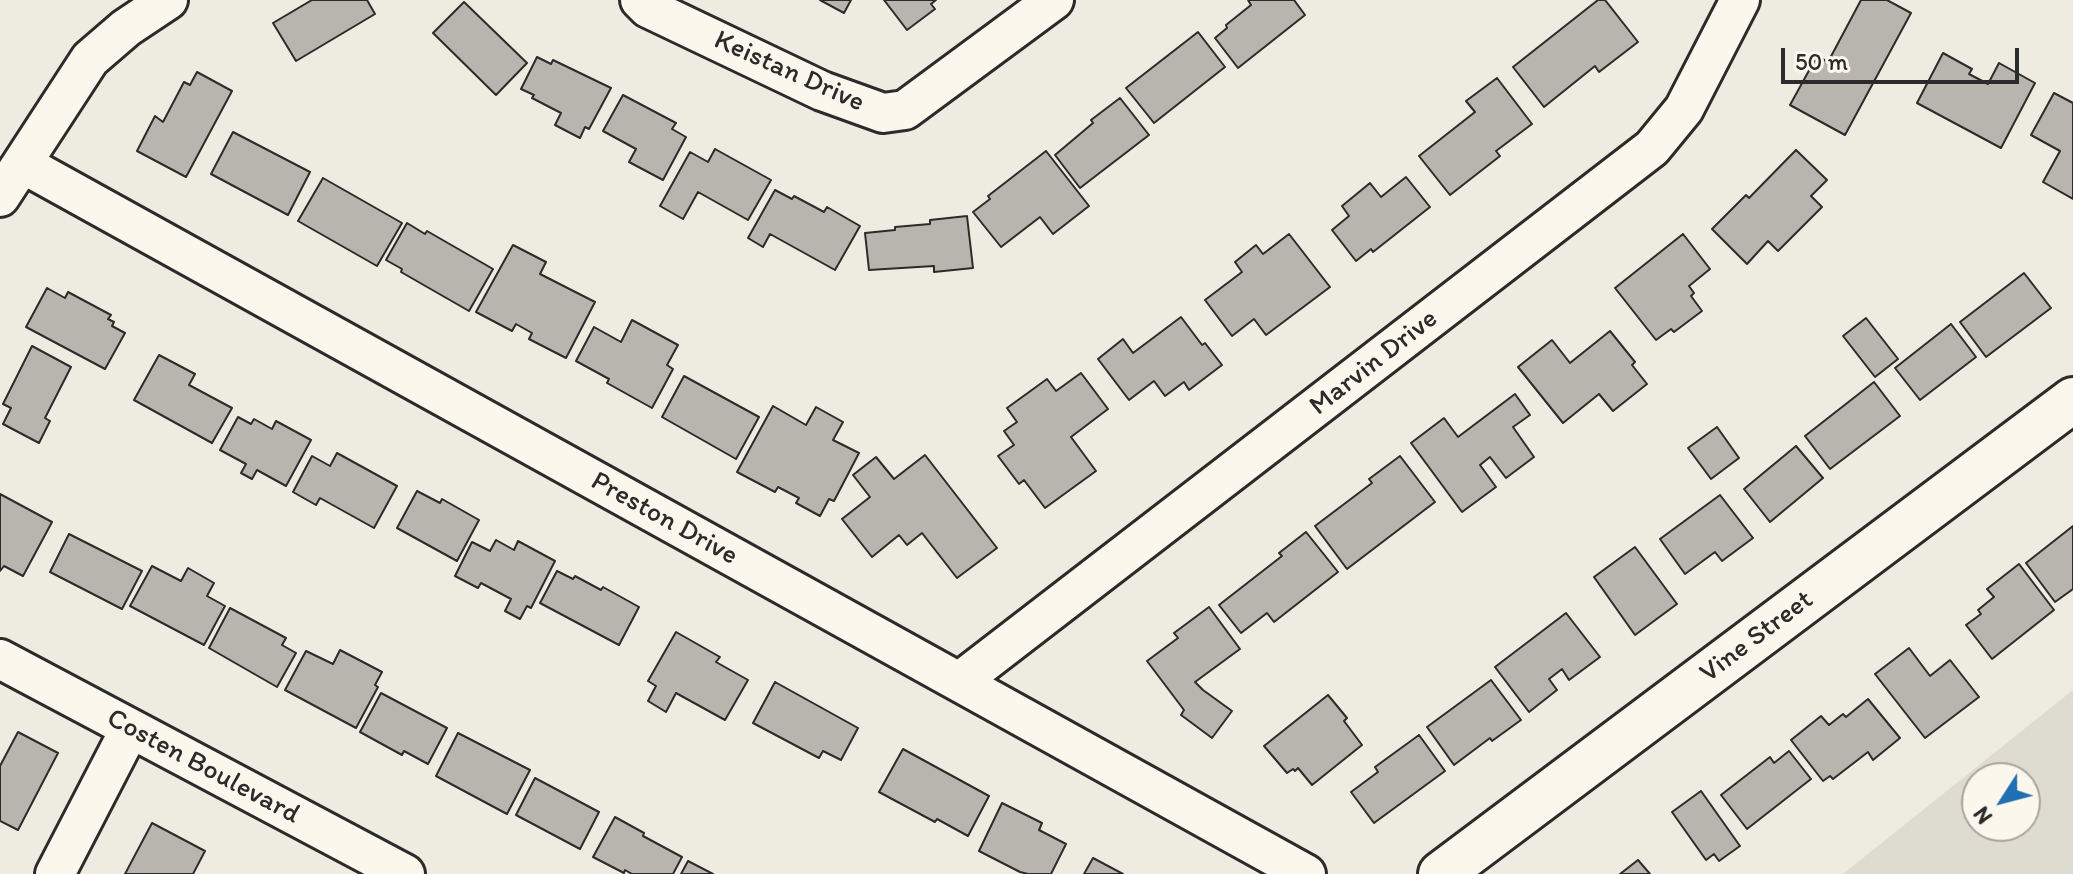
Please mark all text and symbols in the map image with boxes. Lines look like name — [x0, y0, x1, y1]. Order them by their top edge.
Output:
street label: Keistan Drive — [709, 24, 869, 120]
scale bar — [1785, 32, 2023, 82]
text: 50 m — [1795, 47, 1848, 76]
street label: Marvin Drive — [1303, 303, 1445, 423]
street label: Preston Drive — [585, 465, 743, 573]
street label: Vine Street — [1694, 584, 1820, 690]
street label: Costen Boulevard — [101, 702, 305, 832]
north arrow — [1961, 762, 2041, 842]
text: N — [1968, 801, 1998, 829]

